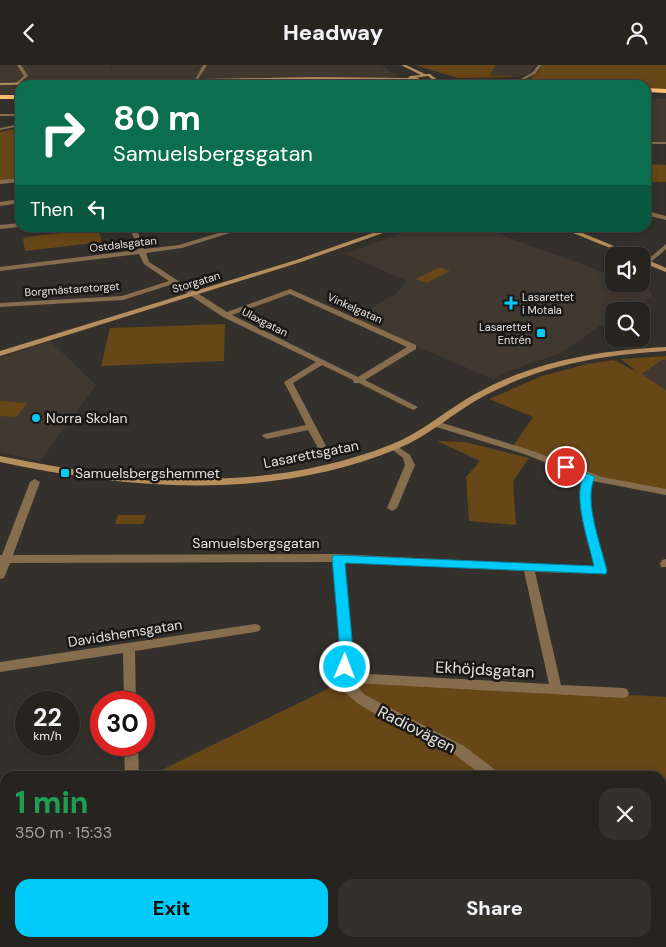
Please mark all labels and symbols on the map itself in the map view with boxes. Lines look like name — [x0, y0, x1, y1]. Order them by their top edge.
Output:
street label: Ostdalsgatan — [89, 233, 157, 255]
street label: Storgatan — [170, 268, 222, 296]
street label: Borgmästaretorget — [24, 279, 120, 299]
street label: Vinkelgatan — [325, 290, 385, 326]
place label: Lasarettet i Motala — [522, 290, 574, 317]
marker: Lasarettet i Motala — [504, 296, 518, 310]
street label: Ulaxgatan — [240, 304, 290, 340]
place label: Lasarettet Entrén — [479, 320, 531, 347]
marker: Lasarettet Entrén — [535, 327, 547, 339]
place label: Norra Skolan — [46, 409, 127, 427]
marker: Norra Skolan — [30, 412, 42, 424]
street label: Lasarettsgatan — [262, 436, 360, 472]
pin — [545, 446, 587, 488]
place label: Samuelsbergshemmet — [75, 464, 220, 482]
marker: Samuelsbergshemmet — [59, 467, 71, 479]
street label: Samuelsbergsgatan — [192, 534, 320, 552]
street label: Davidshemsgatan — [67, 615, 183, 651]
position arrow — [318, 640, 370, 692]
street label: Ekhöjdsgatan — [435, 656, 535, 683]
speed limit sign: 30 — [90, 691, 155, 756]
street label: Radiovägen — [374, 701, 459, 758]

